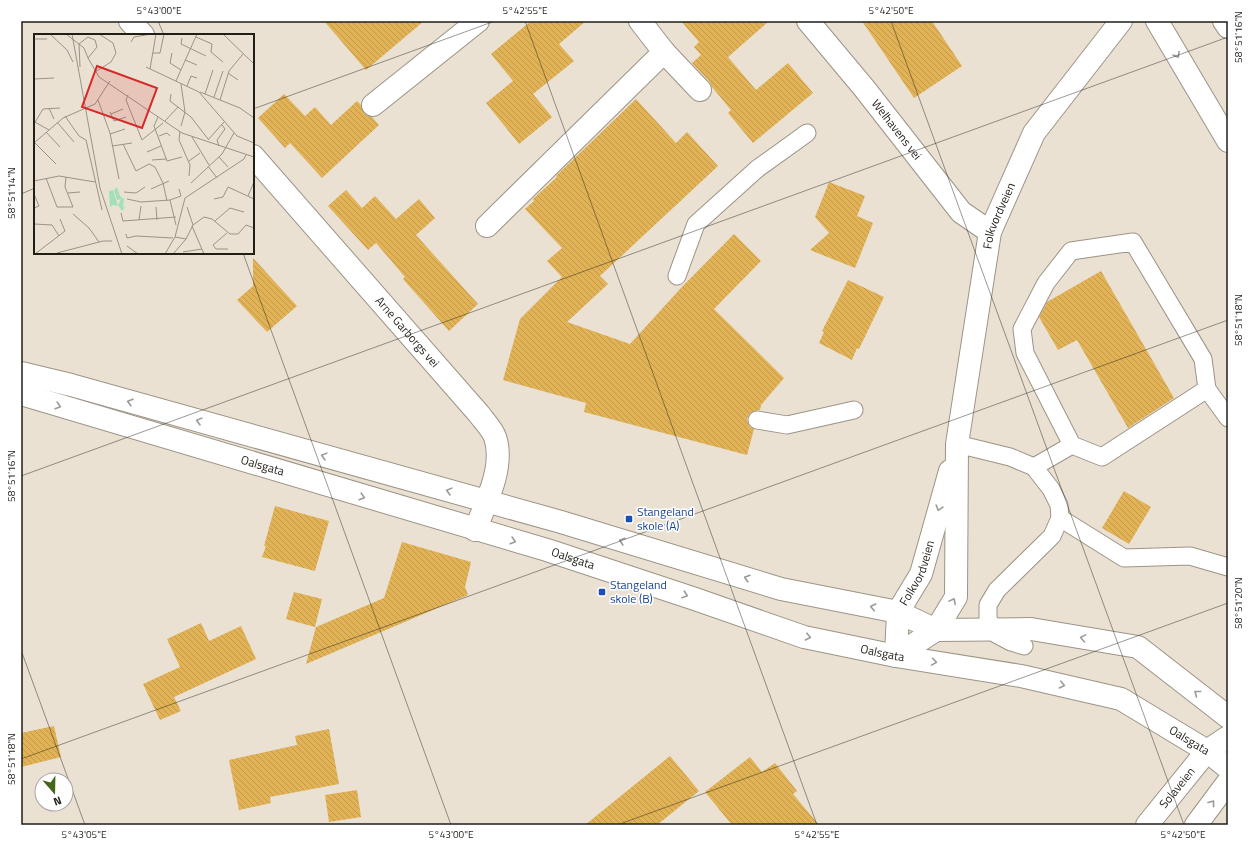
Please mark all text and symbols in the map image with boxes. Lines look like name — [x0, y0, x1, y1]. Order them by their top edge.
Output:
text: 5°43'00"E — [137, 3, 182, 18]
text: 5°42'55"E — [503, 3, 548, 18]
text: 5°42'50"E — [869, 3, 914, 18]
text: 58°51'16"N — [1231, 11, 1246, 63]
inset map — [34, 34, 254, 254]
one-way arrow — [1173, 51, 1180, 58]
street label: Welhavens vei — [867, 95, 927, 164]
text: 58°51'14"N — [4, 167, 19, 219]
street label: Folkvordveien — [978, 179, 1020, 250]
street label: Arne Garborgs vei — [371, 292, 444, 372]
text: 58°51'18"N — [1231, 294, 1246, 346]
one-way arrow — [127, 398, 134, 407]
one-way arrow — [54, 401, 61, 410]
one-way arrow — [196, 417, 203, 426]
text: 58°51'16"N — [4, 450, 19, 502]
street label: Oalsgata — [239, 450, 287, 481]
one-way arrow — [321, 452, 328, 461]
one-way arrow — [446, 487, 453, 495]
one-way arrow — [358, 492, 365, 501]
place label: Stangeland skole (A) — [637, 502, 694, 535]
one-way arrow — [935, 505, 944, 512]
marker: Stangeland skole (A) — [624, 514, 634, 524]
one-way arrow — [509, 536, 516, 545]
one-way arrow — [619, 537, 626, 545]
street label: Folkvordveien — [894, 538, 939, 609]
street label: Oalsgata — [549, 542, 597, 574]
one-way arrow — [743, 574, 750, 583]
place label: Stangeland skole (B) — [610, 575, 667, 608]
text: 58°51'20"N — [1231, 577, 1246, 629]
marker: Stangeland skole (B) — [597, 587, 607, 597]
one-way arrow — [681, 591, 688, 599]
one-way arrow — [948, 598, 956, 606]
one-way arrow — [870, 604, 876, 612]
one-way arrow — [805, 633, 811, 641]
one-way arrow — [1080, 634, 1086, 643]
street label: Oalsgata — [859, 639, 906, 666]
one-way arrow — [931, 657, 937, 666]
one-way arrow — [1058, 680, 1065, 689]
one-way arrow — [1195, 691, 1202, 698]
street label: Oalsgata — [1166, 720, 1214, 760]
text: 58°51'18"N — [4, 733, 19, 785]
street label: Solaveien — [1154, 763, 1199, 812]
north arrow — [34, 772, 74, 812]
text: N — [51, 793, 64, 810]
one-way arrow — [1207, 801, 1214, 808]
text: 5°43'05"E — [62, 827, 107, 842]
text: 5°43'00"E — [429, 827, 474, 842]
text: 5°42'55"E — [795, 827, 840, 842]
text: 5°42'50"E — [1161, 827, 1206, 842]

